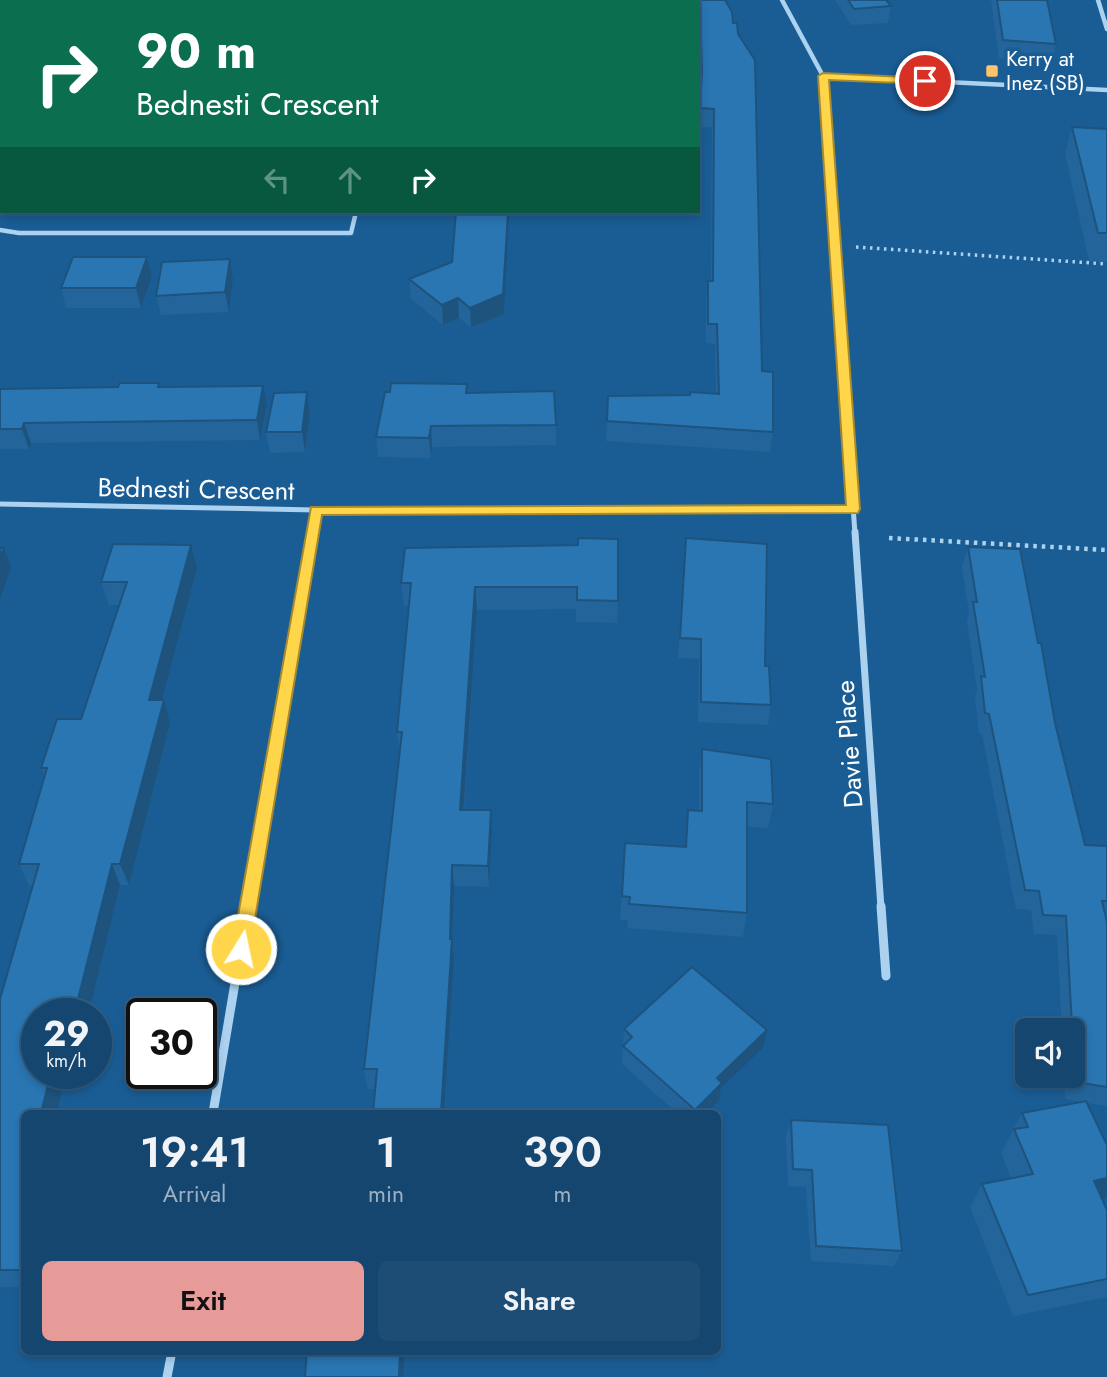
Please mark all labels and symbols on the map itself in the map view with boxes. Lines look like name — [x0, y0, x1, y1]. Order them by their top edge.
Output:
place label: Kerry at Inez (SB) — [1006, 44, 1085, 98]
pin — [895, 51, 955, 111]
marker: Kerry at Inez (SB) — [984, 63, 1000, 79]
street label: Bednesti Crescent — [97, 468, 296, 510]
street label: Davie Place — [826, 679, 872, 809]
position arrow — [204, 912, 278, 986]
speed limit sign: 30 — [126, 998, 217, 1089]

